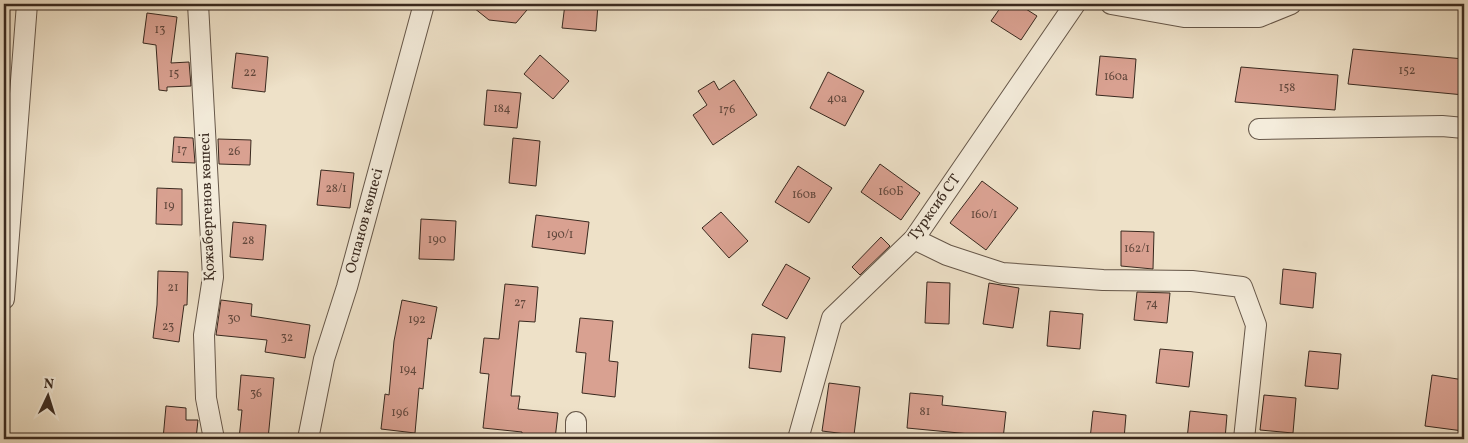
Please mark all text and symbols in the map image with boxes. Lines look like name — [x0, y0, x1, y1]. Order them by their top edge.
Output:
house number: 13 — [155, 22, 165, 38]
house number: 152 — [1399, 63, 1415, 79]
house number: 22 — [244, 65, 256, 81]
house number: 15 — [169, 66, 179, 82]
house number: 160а — [1104, 69, 1128, 85]
house number: 158 — [1279, 80, 1295, 96]
house number: 40а — [827, 91, 847, 107]
house number: 184 — [493, 101, 511, 117]
house number: 176 — [719, 102, 735, 118]
street label: Қожабергенов көшесі — [195, 132, 221, 282]
house number: 17 — [177, 142, 187, 158]
house number: 26 — [228, 144, 240, 160]
street label: Оспанов көшесі — [341, 166, 389, 276]
street label: Турксиб СТ — [904, 170, 967, 246]
house number: 28/1 — [325, 181, 347, 197]
house number: 160Б — [878, 184, 904, 200]
house number: 160в — [792, 187, 816, 203]
house number: 19 — [164, 198, 174, 214]
house number: 160/1 — [971, 207, 997, 223]
house number: 190/1 — [546, 227, 574, 243]
house number: 190 — [428, 232, 446, 248]
house number: 28 — [242, 233, 254, 249]
house number: 162/1 — [1124, 241, 1150, 257]
house number: 21 — [167, 280, 179, 296]
house number: 27 — [514, 295, 526, 311]
house number: 74 — [1146, 296, 1158, 312]
house number: 30 — [227, 311, 241, 327]
house number: 192 — [408, 312, 426, 328]
house number: 23 — [162, 319, 174, 335]
house number: 32 — [281, 330, 293, 346]
house number: 194 — [399, 362, 417, 378]
north arrow — [22, 370, 72, 420]
text: N — [43, 375, 55, 394]
house number: 36 — [250, 386, 262, 402]
house number: 81 — [920, 404, 930, 420]
house number: 196 — [391, 405, 409, 421]

